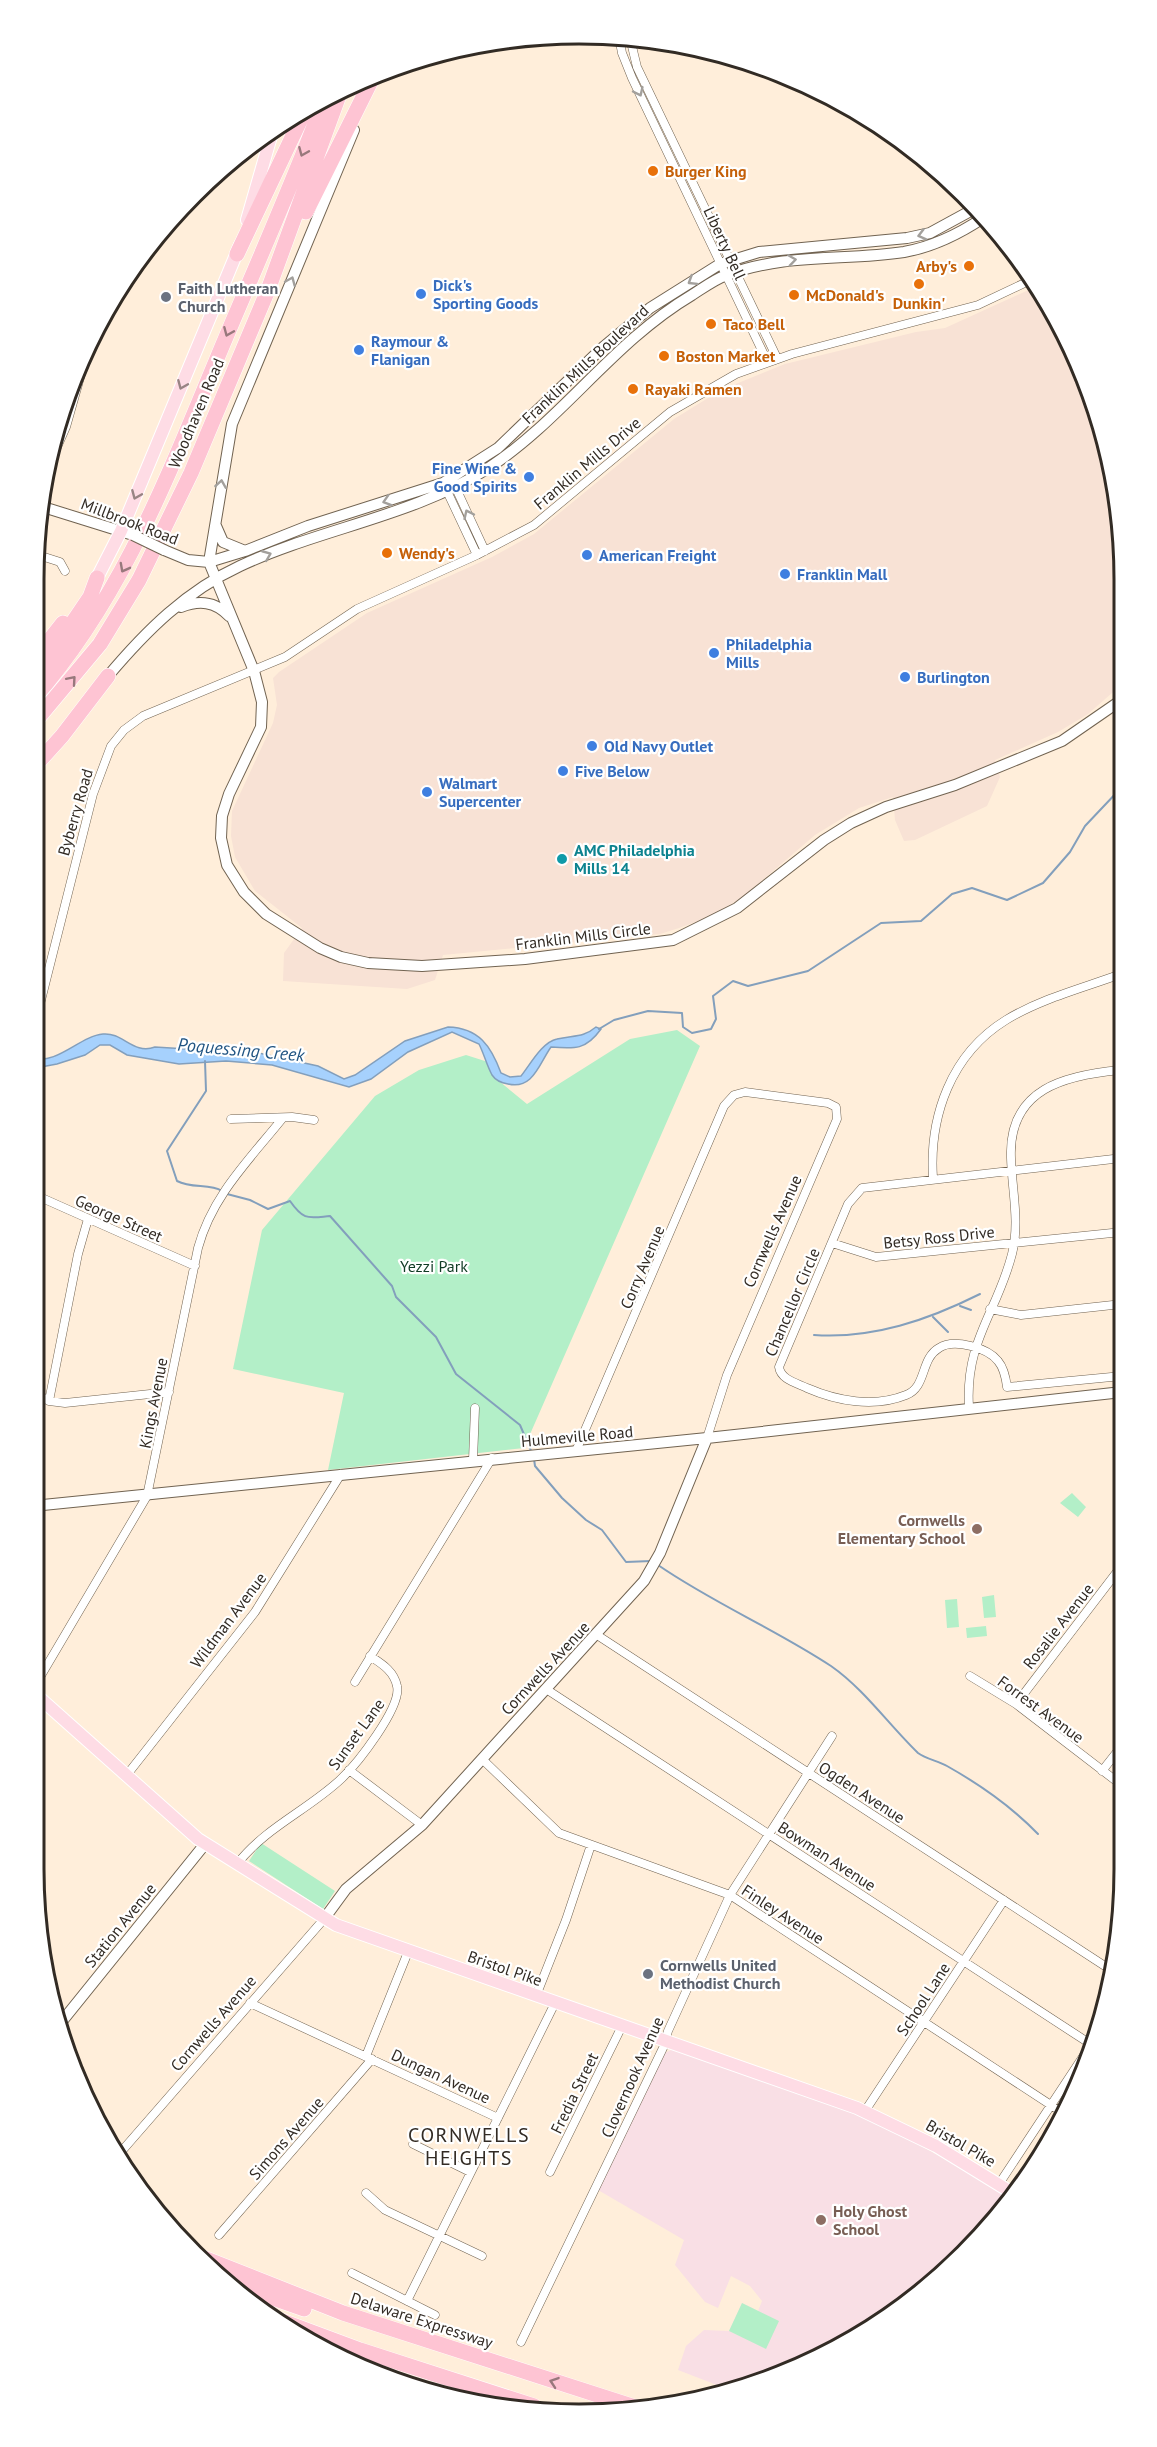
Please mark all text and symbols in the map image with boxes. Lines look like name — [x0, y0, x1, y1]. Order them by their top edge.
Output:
one-way arrow — [631, 85, 643, 96]
one-way arrow — [298, 146, 310, 157]
place label: Burger King — [665, 161, 747, 181]
marker: Burger King — [646, 164, 660, 178]
street label: Liberty Bell — [699, 203, 751, 283]
one-way arrow — [917, 227, 927, 240]
one-way arrow — [788, 254, 797, 266]
place label: Arby's — [916, 256, 957, 276]
marker: Arby's — [962, 259, 976, 273]
one-way arrow — [688, 274, 699, 285]
place label: Dick's Sporting Goods — [433, 275, 538, 313]
one-way arrow — [284, 276, 296, 287]
marker: Dunkin' — [912, 277, 926, 291]
place label: Faith Lutheran Church — [178, 278, 278, 316]
place label: McDonald's — [806, 285, 885, 305]
marker: Dick's Sporting Goods — [414, 287, 428, 301]
marker: McDonald's — [787, 288, 801, 302]
marker: Faith Lutheran Church — [159, 290, 173, 304]
place label: Dunkin' — [893, 293, 945, 313]
street label: Franklin Mills Boulevard — [517, 300, 653, 428]
place label: Taco Bell — [723, 314, 785, 334]
marker: Taco Bell — [704, 317, 718, 331]
one-way arrow — [223, 326, 235, 337]
place label: Raymour & Flanigan — [371, 331, 449, 369]
marker: Raymour & Flanigan — [352, 343, 366, 357]
place label: Boston Market — [676, 346, 776, 366]
marker: Boston Market — [657, 349, 671, 363]
street label: Woodhaven Road — [164, 355, 228, 471]
one-way arrow — [177, 379, 189, 390]
place label: Rayaki Ramen — [645, 379, 742, 399]
marker: Rayaki Ramen — [626, 382, 640, 396]
street label: Franklin Mills Drive — [530, 413, 644, 513]
place label: Fine Wine & Good Spirits — [432, 458, 517, 496]
marker: Fine Wine & Good Spirits — [522, 470, 536, 484]
one-way arrow — [215, 479, 227, 488]
one-way arrow — [131, 488, 143, 499]
street label: Millbrook Road — [78, 493, 182, 549]
one-way arrow — [382, 494, 393, 506]
one-way arrow — [463, 510, 475, 521]
place label: Wendy's — [399, 543, 455, 563]
place label: American Freight — [599, 545, 717, 565]
marker: Wendy's — [380, 546, 394, 560]
marker: American Freight — [580, 548, 594, 562]
one-way arrow — [261, 550, 272, 562]
one-way arrow — [120, 562, 131, 573]
place label: Franklin Mall — [797, 564, 887, 584]
marker: Franklin Mall — [778, 567, 792, 581]
place label: Philadelphia Mills — [726, 634, 812, 672]
marker: Philadelphia Mills — [707, 646, 721, 660]
place label: Burlington — [917, 667, 990, 687]
marker: Burlington — [898, 670, 912, 684]
one-way arrow — [65, 676, 76, 687]
place label: Old Navy Outlet — [604, 736, 713, 756]
marker: Old Navy Outlet — [585, 739, 599, 753]
place label: Five Below — [575, 761, 650, 781]
marker: Five Below — [556, 764, 570, 778]
street label: Byberry Road — [53, 766, 97, 858]
place label: Walmart Supercenter — [439, 773, 522, 811]
marker: Walmart Supercenter — [420, 785, 434, 799]
place label: AMC Philadelphia Mills 14 — [574, 840, 695, 878]
marker: AMC Philadelphia Mills 14 — [555, 852, 569, 866]
street label: Franklin Mills Circle — [514, 918, 652, 954]
water label: Poquessing Creek — [177, 1032, 306, 1067]
street label: Cornwells Avenue — [738, 1172, 806, 1290]
street label: George Street — [72, 1190, 166, 1246]
street label: Betsy Ross Drive — [882, 1221, 996, 1253]
street label: Corry Avenue — [615, 1222, 669, 1312]
street label: Chancellor Circle — [760, 1245, 824, 1359]
park label: Yezzi Park — [400, 1256, 468, 1276]
street label: Kings Avenue — [134, 1356, 172, 1450]
street label: Hulmeville Road — [520, 1421, 634, 1451]
place label: Cornwells Elementary School — [838, 1510, 965, 1548]
marker: Cornwells Elementary School — [970, 1522, 984, 1536]
street label: Wildman Avenue — [186, 1568, 270, 1672]
street label: Rosalie Avenue — [1018, 1579, 1098, 1673]
street label: Cornwells Avenue — [496, 1617, 594, 1719]
street label: Forrest Avenue — [994, 1671, 1088, 1747]
street label: Sunset Lane — [323, 1694, 389, 1774]
street label: Ogden Avenue — [815, 1757, 909, 1827]
street label: Bowman Avenue — [774, 1817, 880, 1895]
street label: Station Avenue — [80, 1879, 160, 1971]
street label: Finley Avenue — [738, 1880, 828, 1948]
street label: Bristol Pike — [465, 1946, 545, 1990]
place label: Cornwells United Methodist Church — [660, 1955, 780, 1993]
street label: School Lane — [892, 1959, 954, 2039]
marker: Cornwells United Methodist Church — [641, 1967, 655, 1981]
street label: Cornwells Avenue — [166, 1971, 260, 2075]
street label: Clovernook Avenue — [596, 2013, 668, 2141]
street label: Dungan Avenue — [388, 2044, 494, 2108]
street label: Fredia Street — [546, 2049, 602, 2137]
street label: Simons Avenue — [244, 2092, 328, 2184]
street label: Bristol Pike — [922, 2115, 1000, 2171]
district label: CORNWELLS HEIGHTS — [408, 2122, 530, 2171]
place label: Holy Ghost School — [833, 2201, 907, 2239]
marker: Holy Ghost School — [814, 2213, 828, 2227]
street label: Delaware Expressway — [348, 2288, 496, 2353]
one-way arrow — [549, 2376, 560, 2389]

